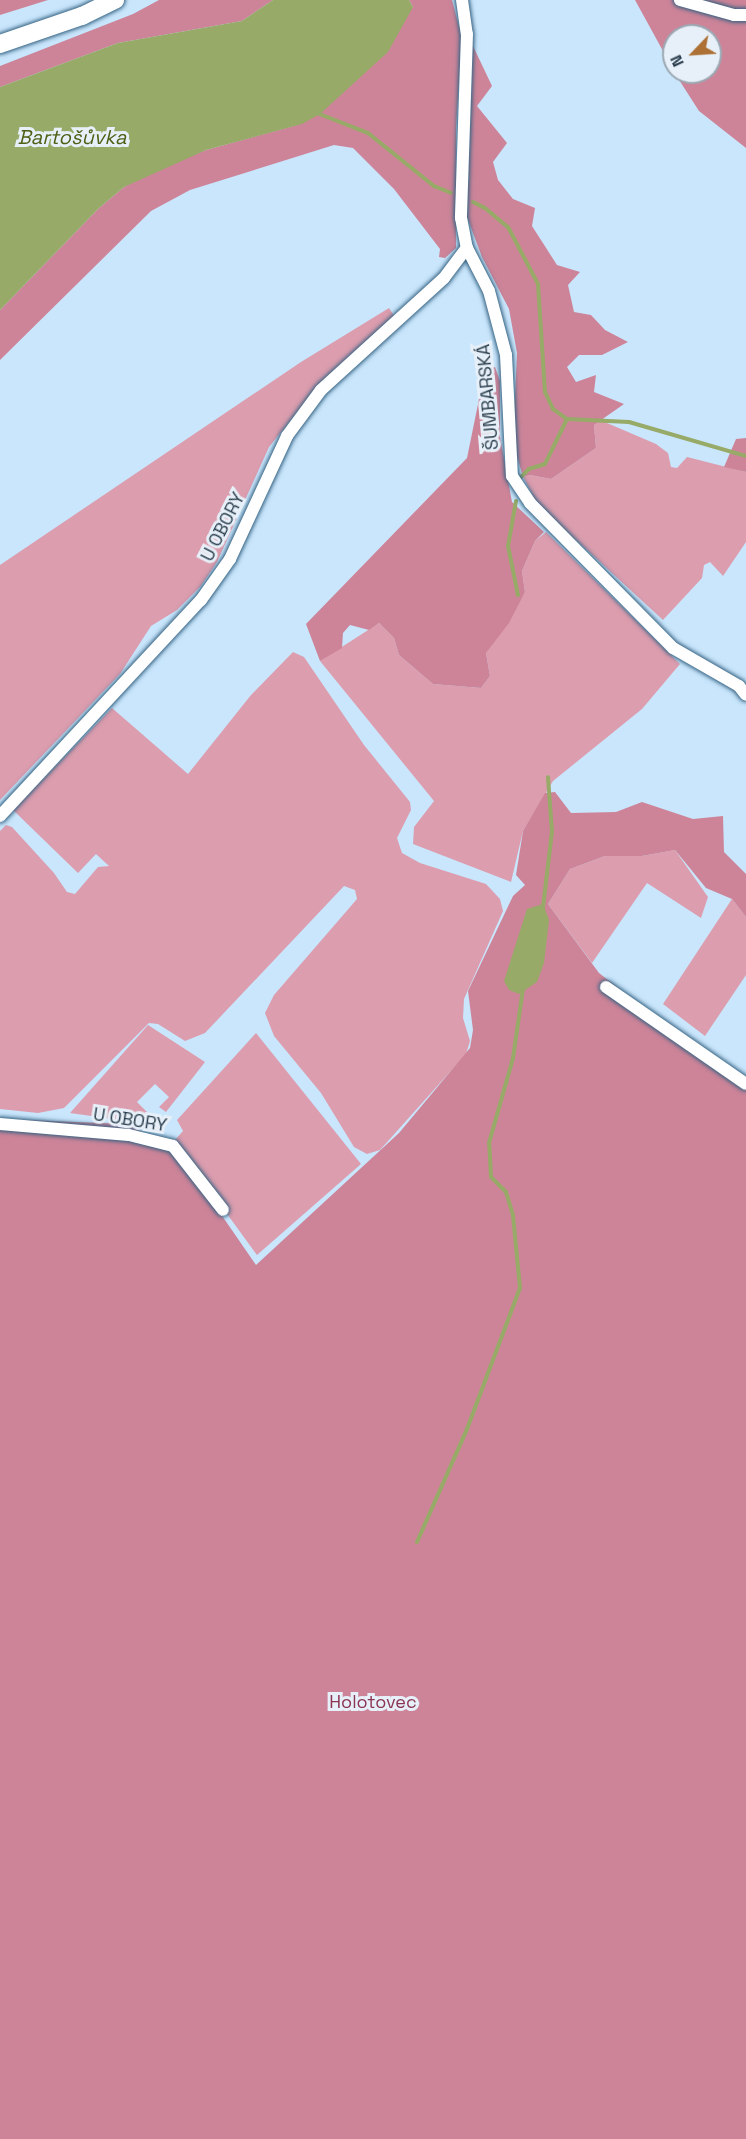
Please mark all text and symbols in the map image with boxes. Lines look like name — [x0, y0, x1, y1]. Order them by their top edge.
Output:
north arrow — [662, 24, 722, 84]
text: N — [665, 52, 689, 70]
water label: Bartošůvka — [17, 125, 127, 149]
street label: ŠUMBARSKÁ — [473, 343, 503, 451]
street label: U OBORY — [197, 489, 249, 565]
street label: U OBORY — [92, 1104, 168, 1136]
park label: Holotovec — [329, 1691, 417, 1713]

